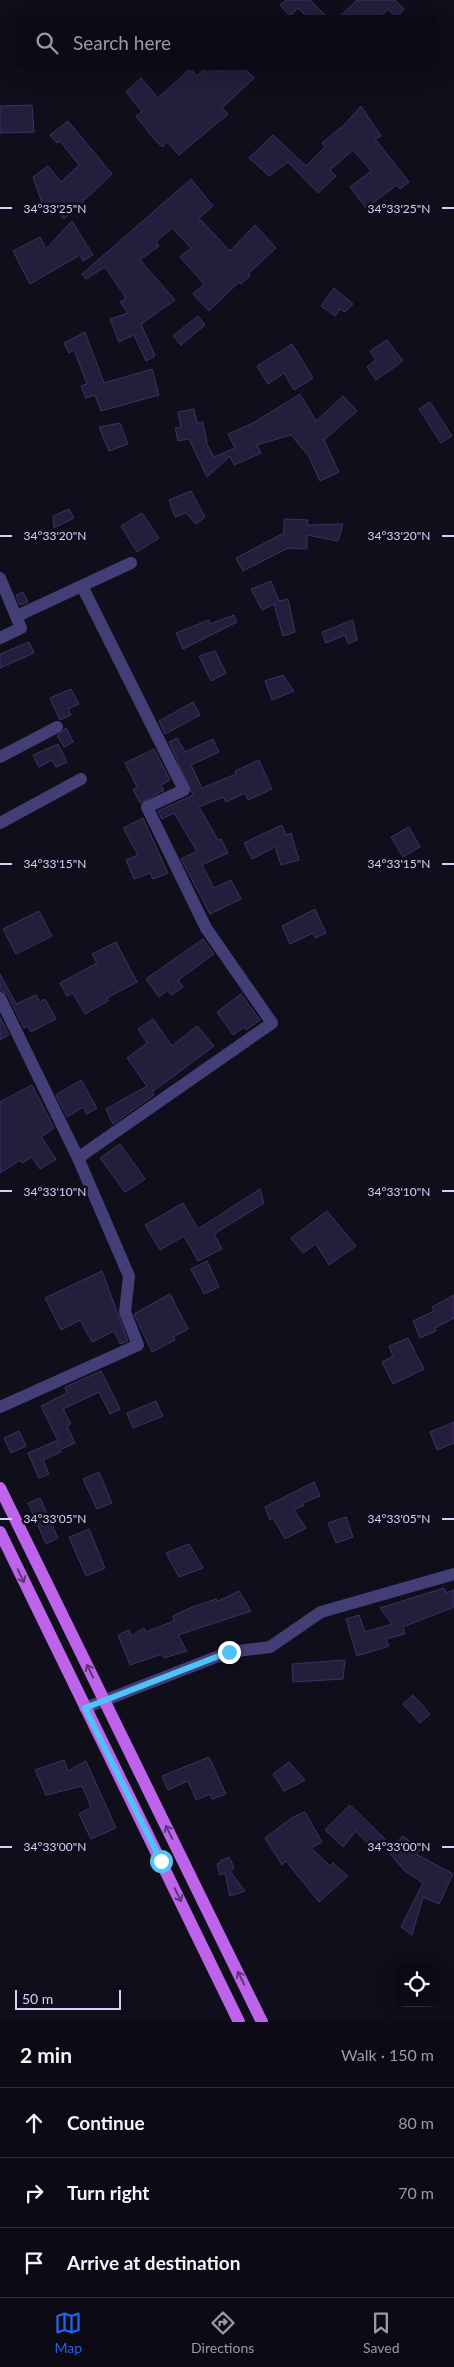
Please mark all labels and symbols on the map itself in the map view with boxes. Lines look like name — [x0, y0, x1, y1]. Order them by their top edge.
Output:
text: 34°33'25"N — [24, 201, 86, 216]
text: 34°33'25"N — [368, 201, 430, 216]
text: 34°33'20"N — [24, 528, 86, 543]
text: 34°33'20"N — [368, 528, 430, 543]
text: 34°33'15"N — [24, 856, 86, 871]
text: 34°33'15"N — [368, 856, 430, 871]
text: 34°33'10"N — [24, 1184, 86, 1199]
text: 34°33'10"N — [368, 1184, 430, 1199]
text: 34°33'05"N — [24, 1511, 86, 1526]
text: 34°33'05"N — [368, 1511, 430, 1526]
one-way arrow — [17, 1568, 26, 1583]
route end — [218, 1641, 241, 1664]
one-way arrow — [84, 1664, 94, 1679]
one-way arrow — [164, 1825, 174, 1840]
text: 34°33'00"N — [24, 1839, 86, 1854]
text: 34°33'00"N — [368, 1839, 430, 1854]
route start — [150, 1850, 173, 1873]
one-way arrow — [173, 1887, 183, 1902]
one-way arrow — [236, 1971, 245, 1986]
scale bar — [15, 1987, 121, 2010]

